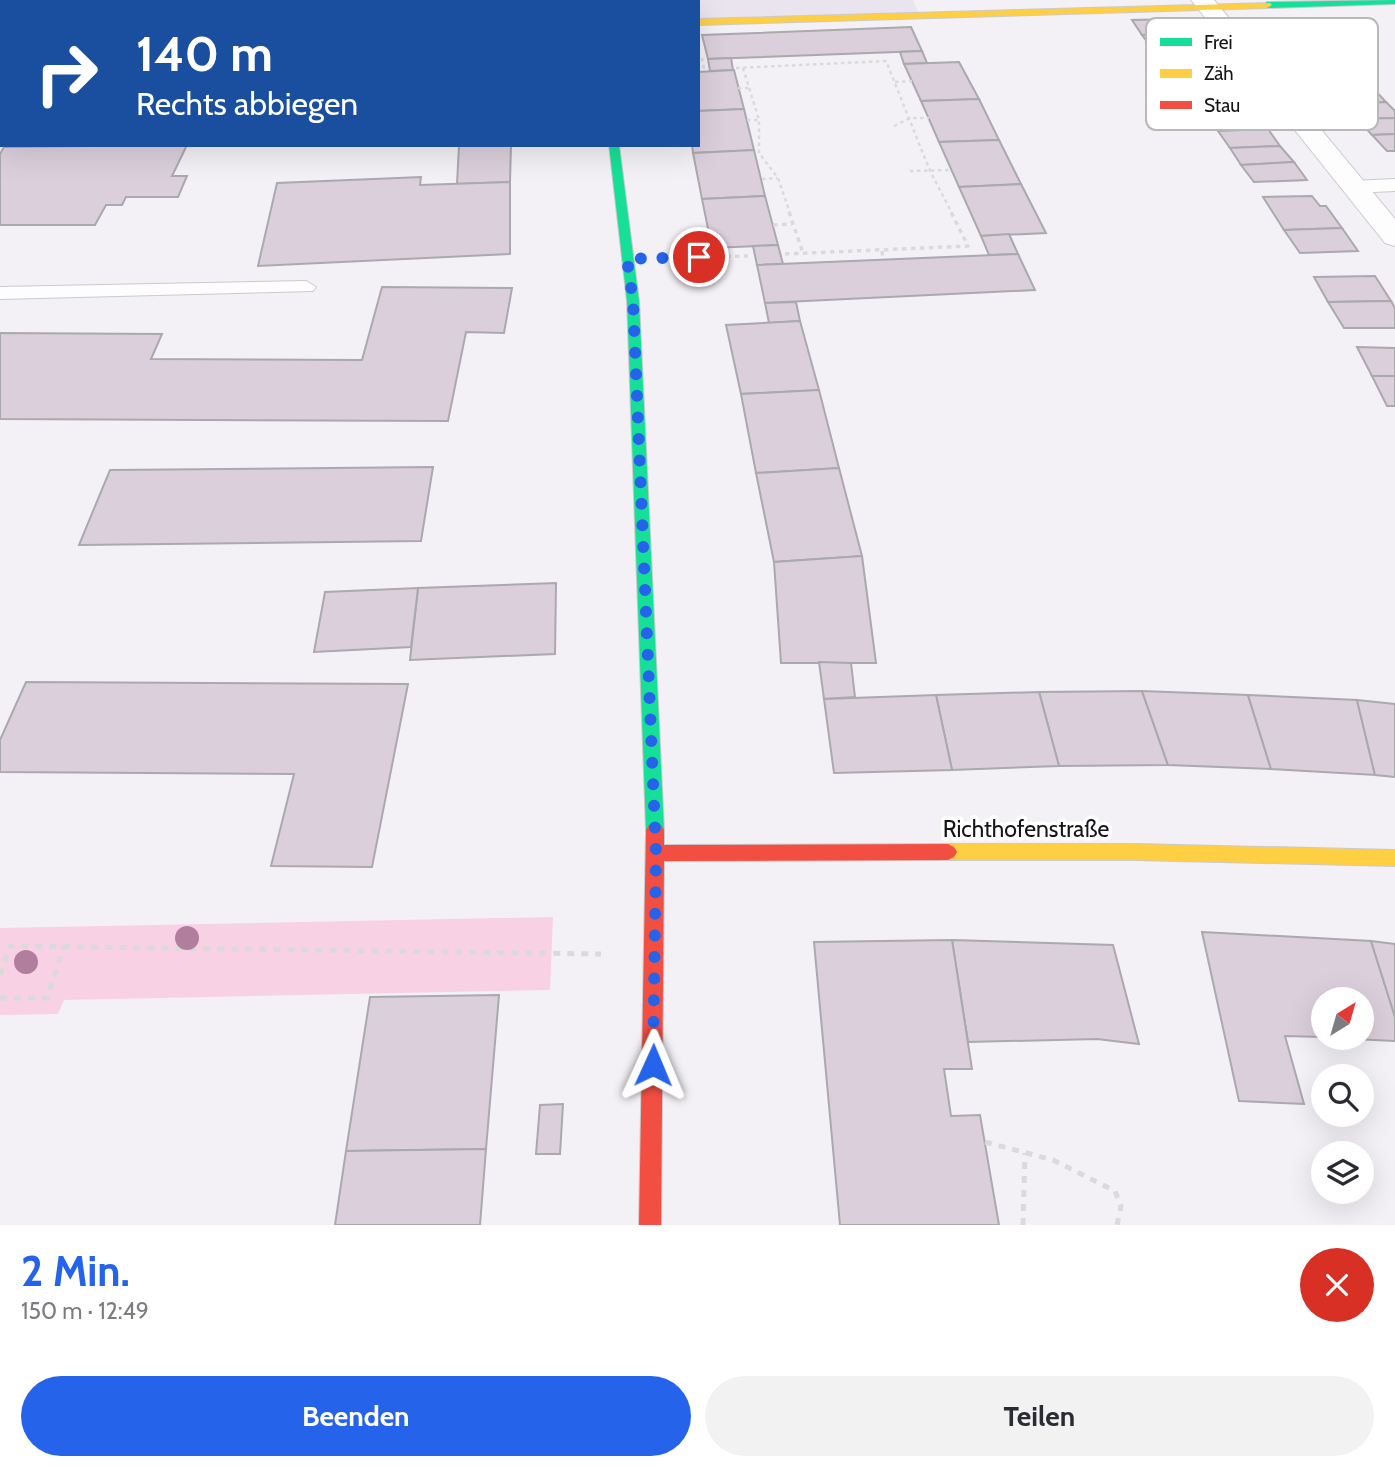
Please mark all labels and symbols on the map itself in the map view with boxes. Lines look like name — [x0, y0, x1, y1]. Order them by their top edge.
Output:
legend — [1146, 18, 1378, 130]
text: Frei — [1204, 31, 1233, 54]
text: Zäh — [1204, 62, 1234, 85]
text: Stau — [1204, 94, 1240, 117]
pin — [669, 227, 729, 287]
street label: Richthofenstraße — [943, 815, 1109, 843]
north arrow — [1311, 987, 1374, 1050]
position arrow — [616, 1028, 690, 1102]

